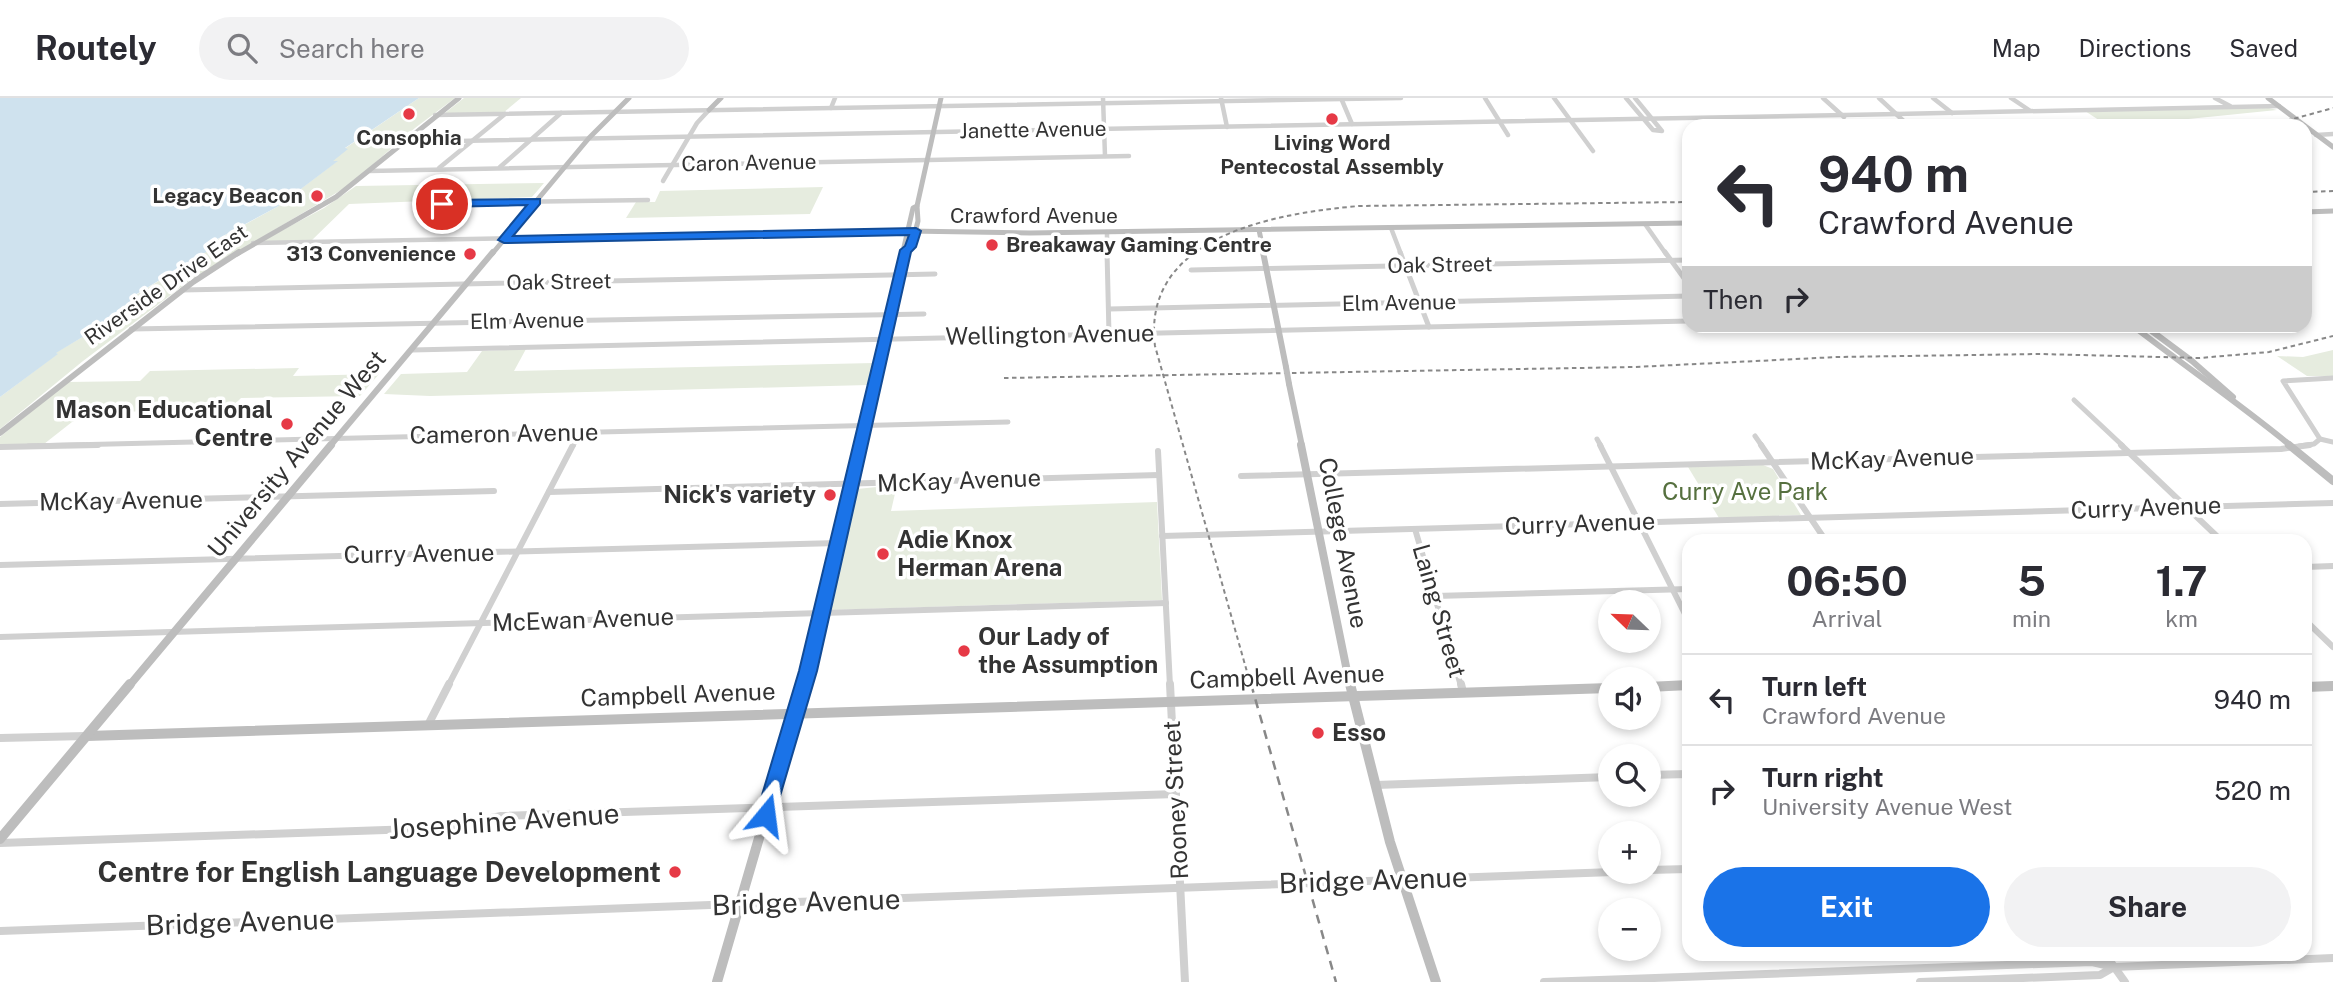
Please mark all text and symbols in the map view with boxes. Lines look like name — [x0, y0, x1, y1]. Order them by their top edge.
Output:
search box — [199, 17, 689, 80]
text: Routely — [35, 29, 157, 67]
icon: search — [223, 29, 261, 67]
text: Search here — [279, 33, 425, 64]
text: Map — [1992, 34, 2041, 62]
text: Directions — [2079, 34, 2191, 62]
text: Saved — [2229, 34, 2298, 62]
marker: Consophia — [401, 106, 417, 122]
marker: Living Word Pentecostal Assembly — [1324, 111, 1340, 127]
street label: Janette Avenue — [959, 116, 1107, 143]
place label: Consophia — [356, 125, 462, 150]
place label: Living Word Pentecostal Assembly — [1220, 130, 1444, 179]
text: 940 m — [1818, 145, 1969, 203]
icon: left — [1703, 147, 1794, 238]
street label: Caron Avenue — [681, 149, 817, 176]
pin — [412, 174, 472, 234]
place label: Legacy Beacon — [152, 183, 303, 208]
icon: arrive — [423, 185, 461, 223]
marker: Legacy Beacon — [309, 188, 325, 204]
street label: Crawford Avenue — [950, 203, 1118, 228]
text: Crawford Avenue — [1818, 204, 2074, 241]
street label: Riverside Drive East — [79, 219, 252, 350]
place label: Breakaway Gaming Centre — [1006, 232, 1272, 257]
marker: Breakaway Gaming Centre — [984, 237, 1000, 253]
place label: 313 Convenience — [286, 241, 456, 266]
marker: 313 Convenience — [462, 246, 478, 262]
street label: Oak Street — [1387, 251, 1493, 278]
street label: Oak Street — [506, 268, 612, 295]
icon: right — [1777, 280, 1815, 318]
text: Then — [1703, 284, 1763, 315]
street label: Elm Avenue — [1342, 289, 1456, 316]
street label: Elm Avenue — [470, 307, 584, 334]
street label: Wellington Avenue — [945, 318, 1155, 350]
street label: University Avenue West — [201, 344, 391, 562]
place label: Mason Educational Centre — [55, 395, 273, 451]
marker: Mason Educational Centre — [279, 416, 295, 432]
street label: Cameron Avenue — [409, 417, 599, 449]
street label: McKay Avenue — [1810, 441, 1974, 475]
street label: College Avenue — [1314, 455, 1374, 631]
street label: McKay Avenue — [877, 463, 1041, 497]
park label: Curry Ave Park — [1662, 477, 1828, 505]
place label: Nick's variety — [663, 480, 816, 508]
street label: McKay Avenue — [39, 485, 203, 515]
marker: Nick's variety — [822, 487, 838, 503]
street label: Curry Avenue — [2070, 490, 2222, 524]
street label: Curry Avenue — [1504, 506, 1656, 540]
place label: Adie Knox Herman Arena — [897, 525, 1062, 581]
street label: Curry Avenue — [343, 538, 495, 568]
street label: Laing Street — [1408, 541, 1472, 681]
marker: Adie Knox Herman Arena — [875, 546, 891, 562]
text: 06:50 — [1786, 556, 1908, 605]
text: 5 — [2017, 556, 2046, 605]
text: 1.7 — [2155, 556, 2208, 605]
north arrow — [1598, 590, 1661, 653]
map controls — [1598, 590, 1661, 961]
street label: McEwan Avenue — [491, 602, 675, 636]
text: Arrival — [1812, 605, 1883, 632]
text: min — [2012, 605, 2051, 632]
text: km — [2165, 605, 2198, 632]
place label: Our Lady of the Assumption — [978, 622, 1158, 678]
marker: Our Lady of the Assumption — [956, 643, 972, 659]
street label: Campbell Avenue — [1189, 659, 1385, 693]
button: sound — [1598, 667, 1661, 730]
text: Turn left — [1762, 671, 1867, 702]
street label: Campbell Avenue — [580, 677, 776, 711]
icon: left — [1703, 681, 1741, 719]
text: 940 m — [2214, 684, 2291, 715]
text: Crawford Avenue — [1762, 702, 1946, 729]
place label: Esso — [1332, 718, 1386, 746]
street label: Rooney Street — [1157, 720, 1193, 880]
marker: Esso — [1310, 725, 1326, 741]
button: search — [1598, 744, 1661, 807]
text: Turn right — [1762, 762, 1884, 793]
icon: right — [1703, 772, 1741, 810]
text: 520 m — [2214, 775, 2291, 806]
position arrow — [729, 778, 803, 852]
text: University Avenue West — [1762, 793, 2013, 820]
street label: Josephine Avenue — [387, 796, 621, 845]
button: + — [1598, 821, 1661, 884]
place label: Centre for English Language Development — [98, 855, 661, 888]
street label: Bridge Avenue — [1278, 860, 1468, 899]
marker: Centre for English Language Development — [667, 864, 683, 880]
button: Exit — [1703, 867, 1990, 947]
button: Share — [2004, 867, 2291, 947]
street label: Bridge Avenue — [711, 882, 901, 921]
button: − — [1598, 898, 1661, 961]
street label: Bridge Avenue — [145, 902, 335, 941]

